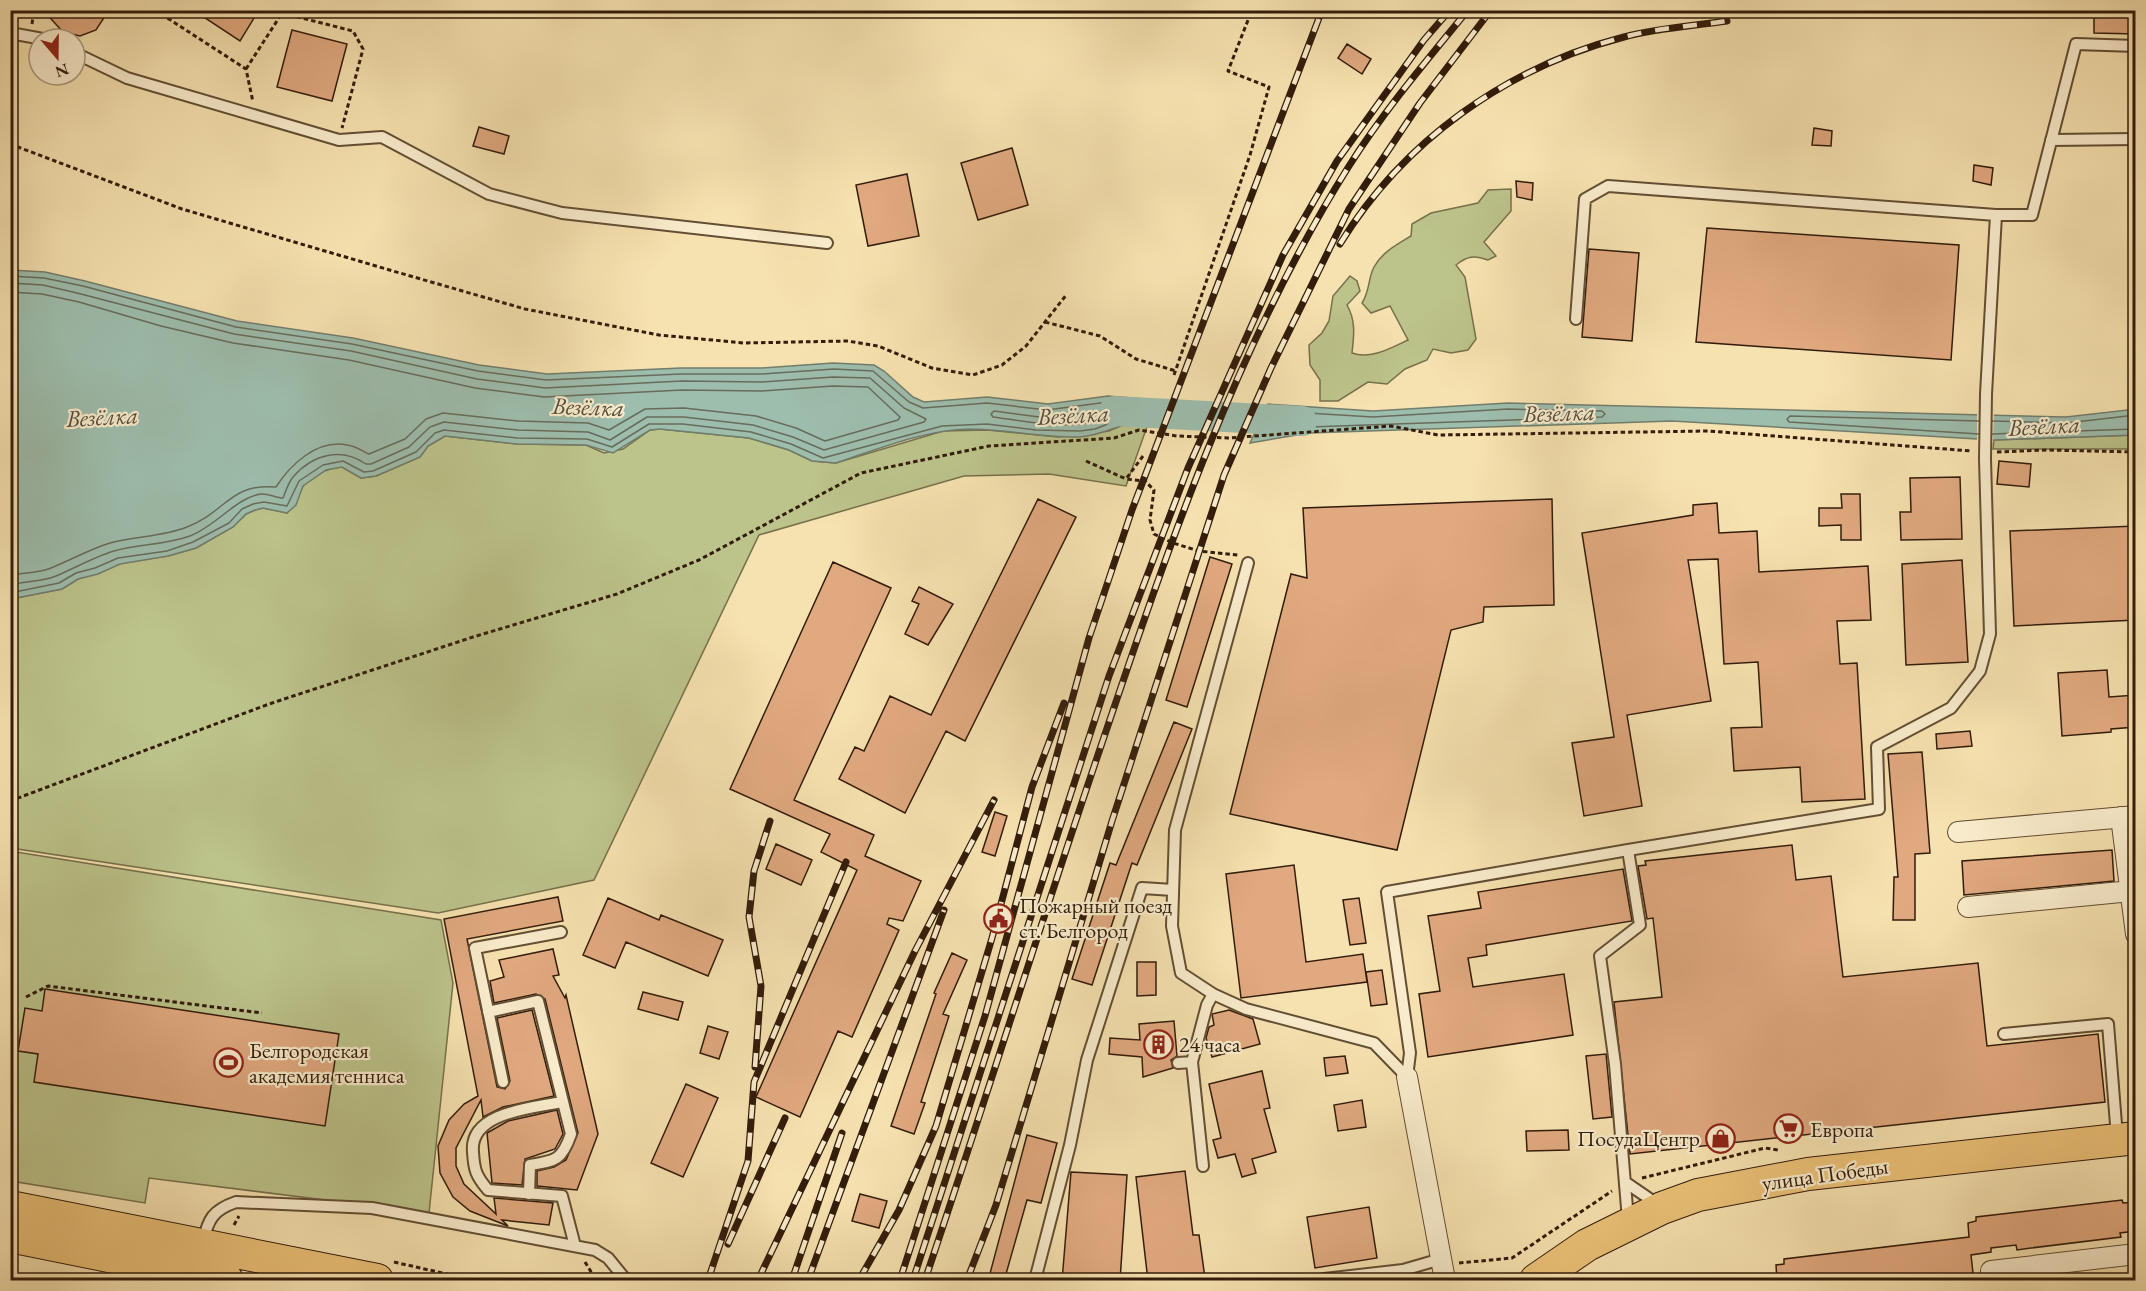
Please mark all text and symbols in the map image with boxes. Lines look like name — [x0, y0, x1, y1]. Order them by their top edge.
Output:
north arrow — [27, 27, 87, 87]
text: N — [52, 59, 72, 83]
water label: Везёлка — [550, 390, 625, 423]
water label: Везёлка — [1521, 396, 1596, 429]
water label: Везёлка — [1035, 397, 1110, 432]
water label: Везёлка — [64, 399, 139, 434]
water label: Везёлка — [2006, 408, 2081, 443]
place label: Пожарный поезд ст. Белгород — [1019, 891, 1172, 945]
public building icon: Пожарный поезд ст. Белгород — [982, 902, 1014, 934]
building icon: 24 часа — [1142, 1028, 1174, 1060]
place label: 24 часа — [1179, 1030, 1241, 1059]
place label: Белгородская академия тенниса — [249, 1036, 405, 1090]
sports icon: Белгородская академия тенниса — [212, 1047, 244, 1079]
supermarket icon: Европа — [1773, 1113, 1805, 1145]
place label: Европа — [1810, 1115, 1874, 1144]
shop icon: ПосудаЦентр — [1705, 1122, 1737, 1154]
place label: ПосудаЦентр — [1577, 1124, 1700, 1153]
street label: улица Победы — [1760, 1151, 1890, 1198]

